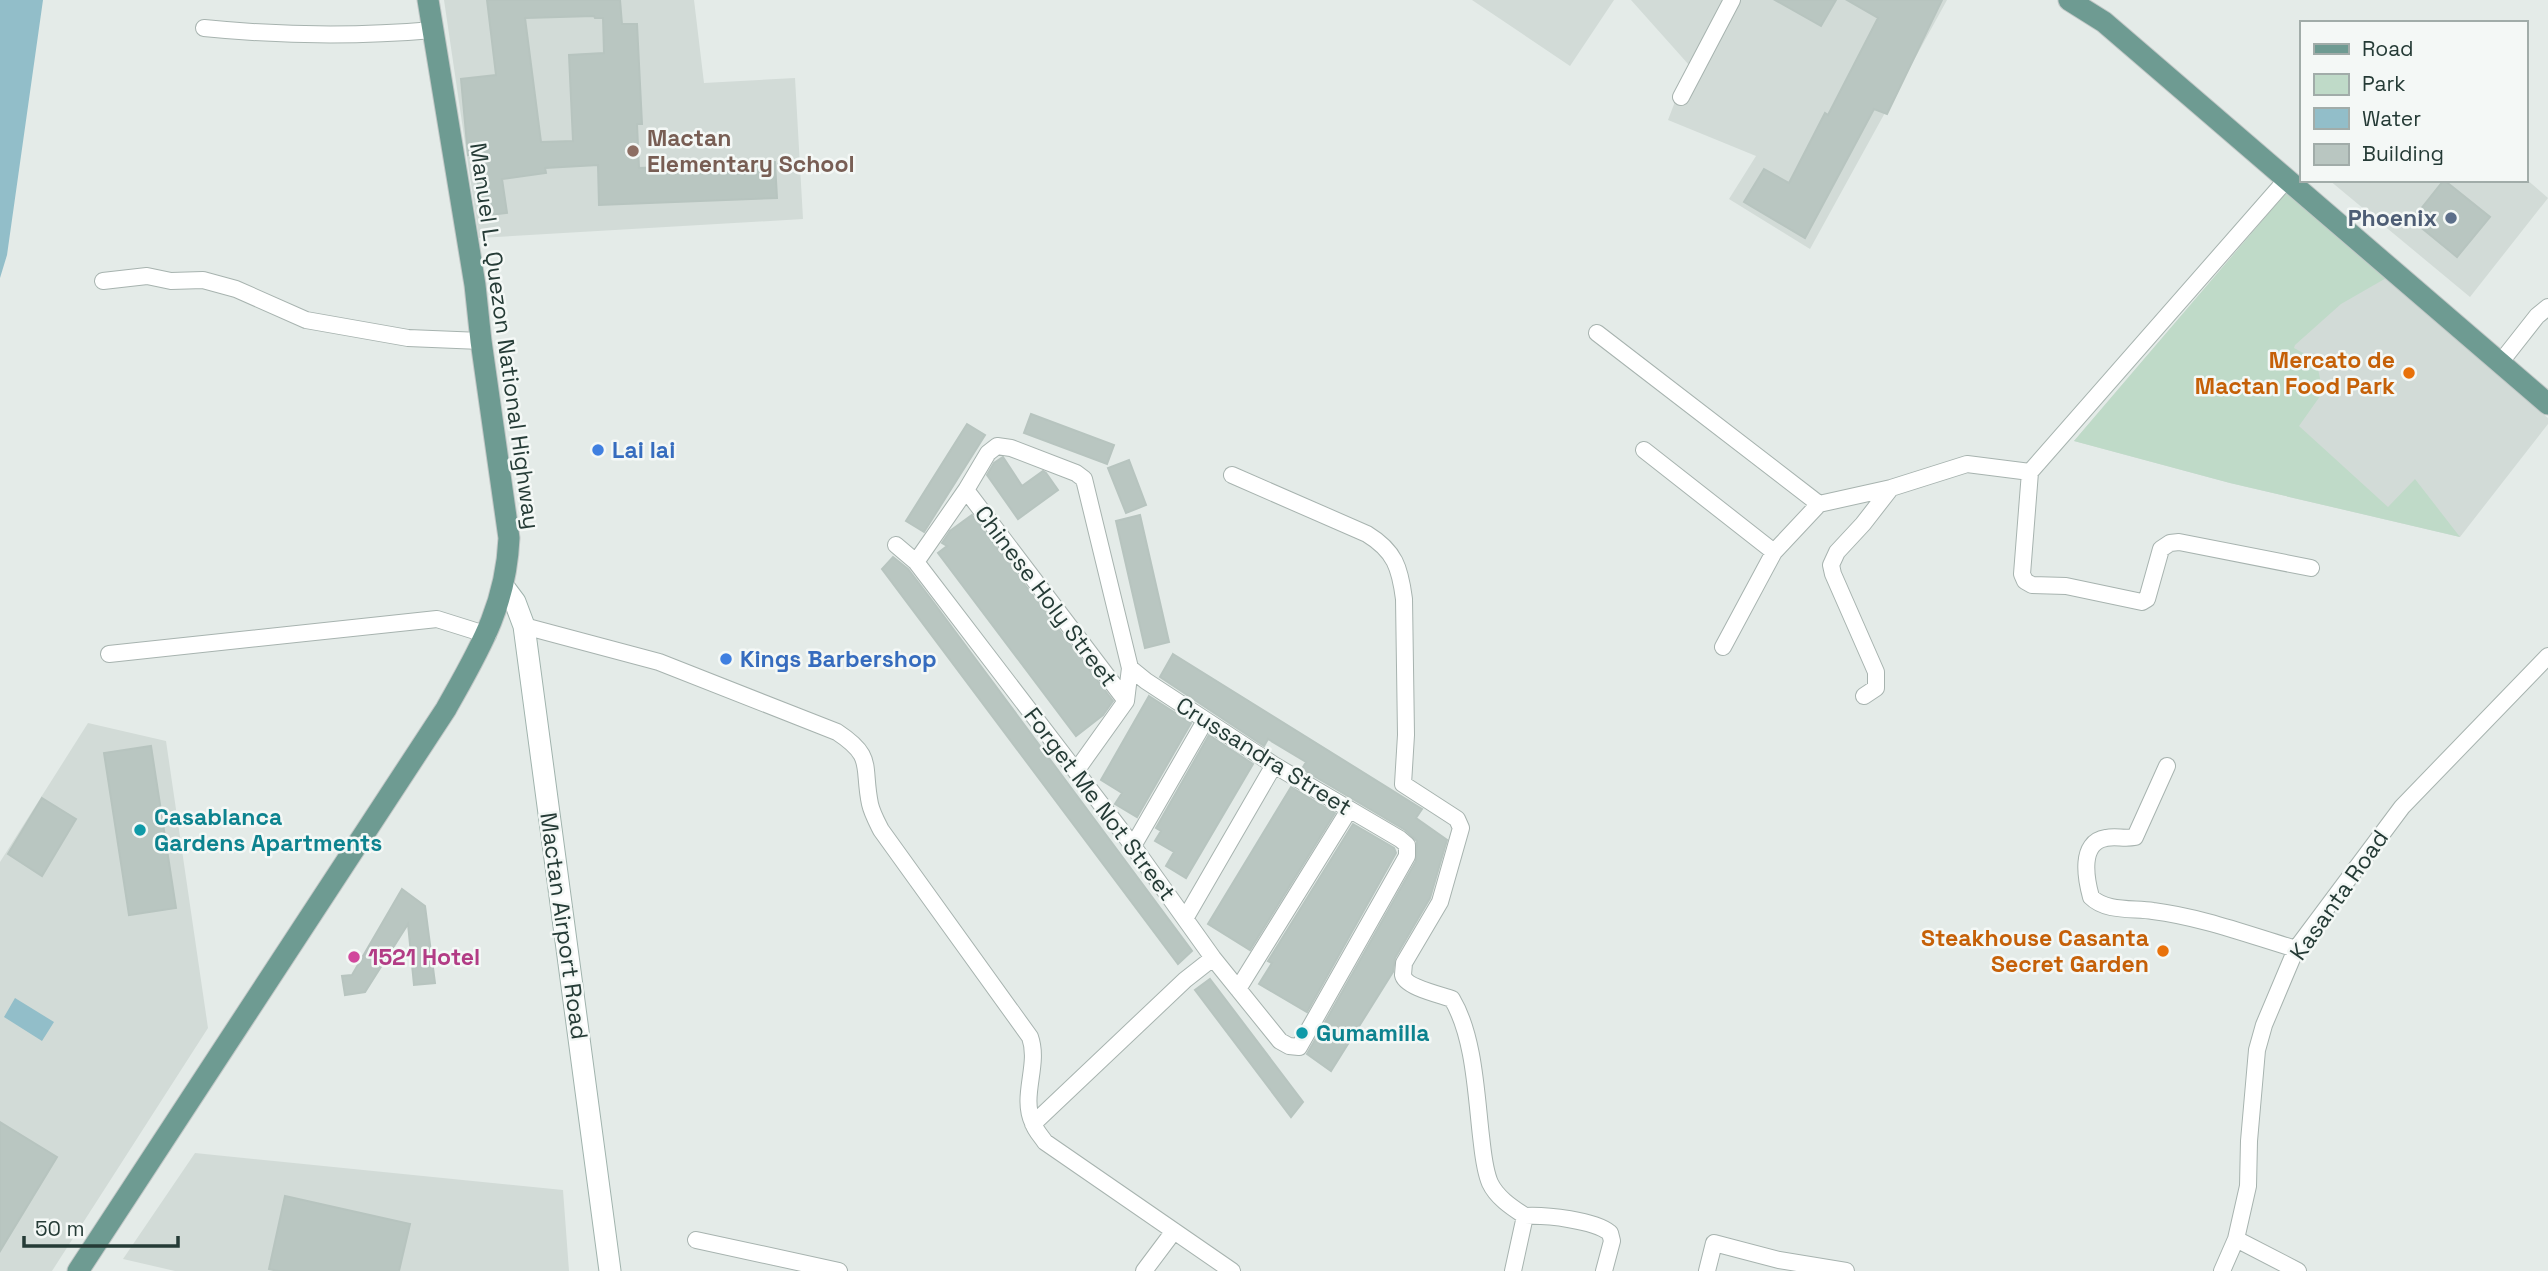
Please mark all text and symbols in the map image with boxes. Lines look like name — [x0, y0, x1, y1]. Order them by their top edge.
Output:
legend — [2300, 21, 2527, 182]
text: Road — [2362, 35, 2414, 62]
text: Park — [2362, 70, 2406, 97]
text: Water — [2362, 105, 2421, 132]
place label: Mactan Elementary School — [647, 123, 855, 179]
text: Building — [2362, 140, 2444, 167]
street label: Manuel L. Quezon National Highway — [463, 141, 547, 531]
marker: Mactan Elementary School — [625, 143, 641, 159]
place label: Phoenix — [2348, 203, 2437, 233]
marker: Phoenix — [2443, 210, 2459, 226]
place label: Mercato de Mactan Food Park — [2195, 345, 2395, 401]
marker: Mercato de Mactan Food Park — [2401, 365, 2417, 381]
place label: Lai lai — [612, 435, 675, 465]
marker: Lai lai — [590, 442, 606, 458]
street label: Chinese Holy Street — [968, 499, 1124, 693]
place label: Kings Barbershop — [740, 644, 937, 674]
marker: Kings Barbershop — [718, 651, 734, 667]
street label: Crussandra Street — [1171, 690, 1357, 822]
street label: Forget Me Not Street — [1017, 701, 1183, 907]
place label: Casablanca Gardens Apartments — [154, 802, 382, 858]
street label: Mactan Airport Road — [533, 811, 595, 1041]
marker: Casablanca Gardens Apartments — [132, 822, 148, 838]
street label: Kasanta Road — [2283, 824, 2395, 966]
place label: Steakhouse Casanta Secret Garden — [1921, 923, 2149, 979]
place label: 1521 Hotel — [368, 942, 480, 972]
marker: Steakhouse Casanta Secret Garden — [2155, 943, 2171, 959]
marker: 1521 Hotel — [346, 949, 362, 965]
place label: Gumamilla — [1316, 1018, 1430, 1048]
marker: Gumamilla — [1294, 1025, 1310, 1041]
scale bar — [24, 1204, 178, 1248]
text: 50 m — [35, 1215, 85, 1242]

